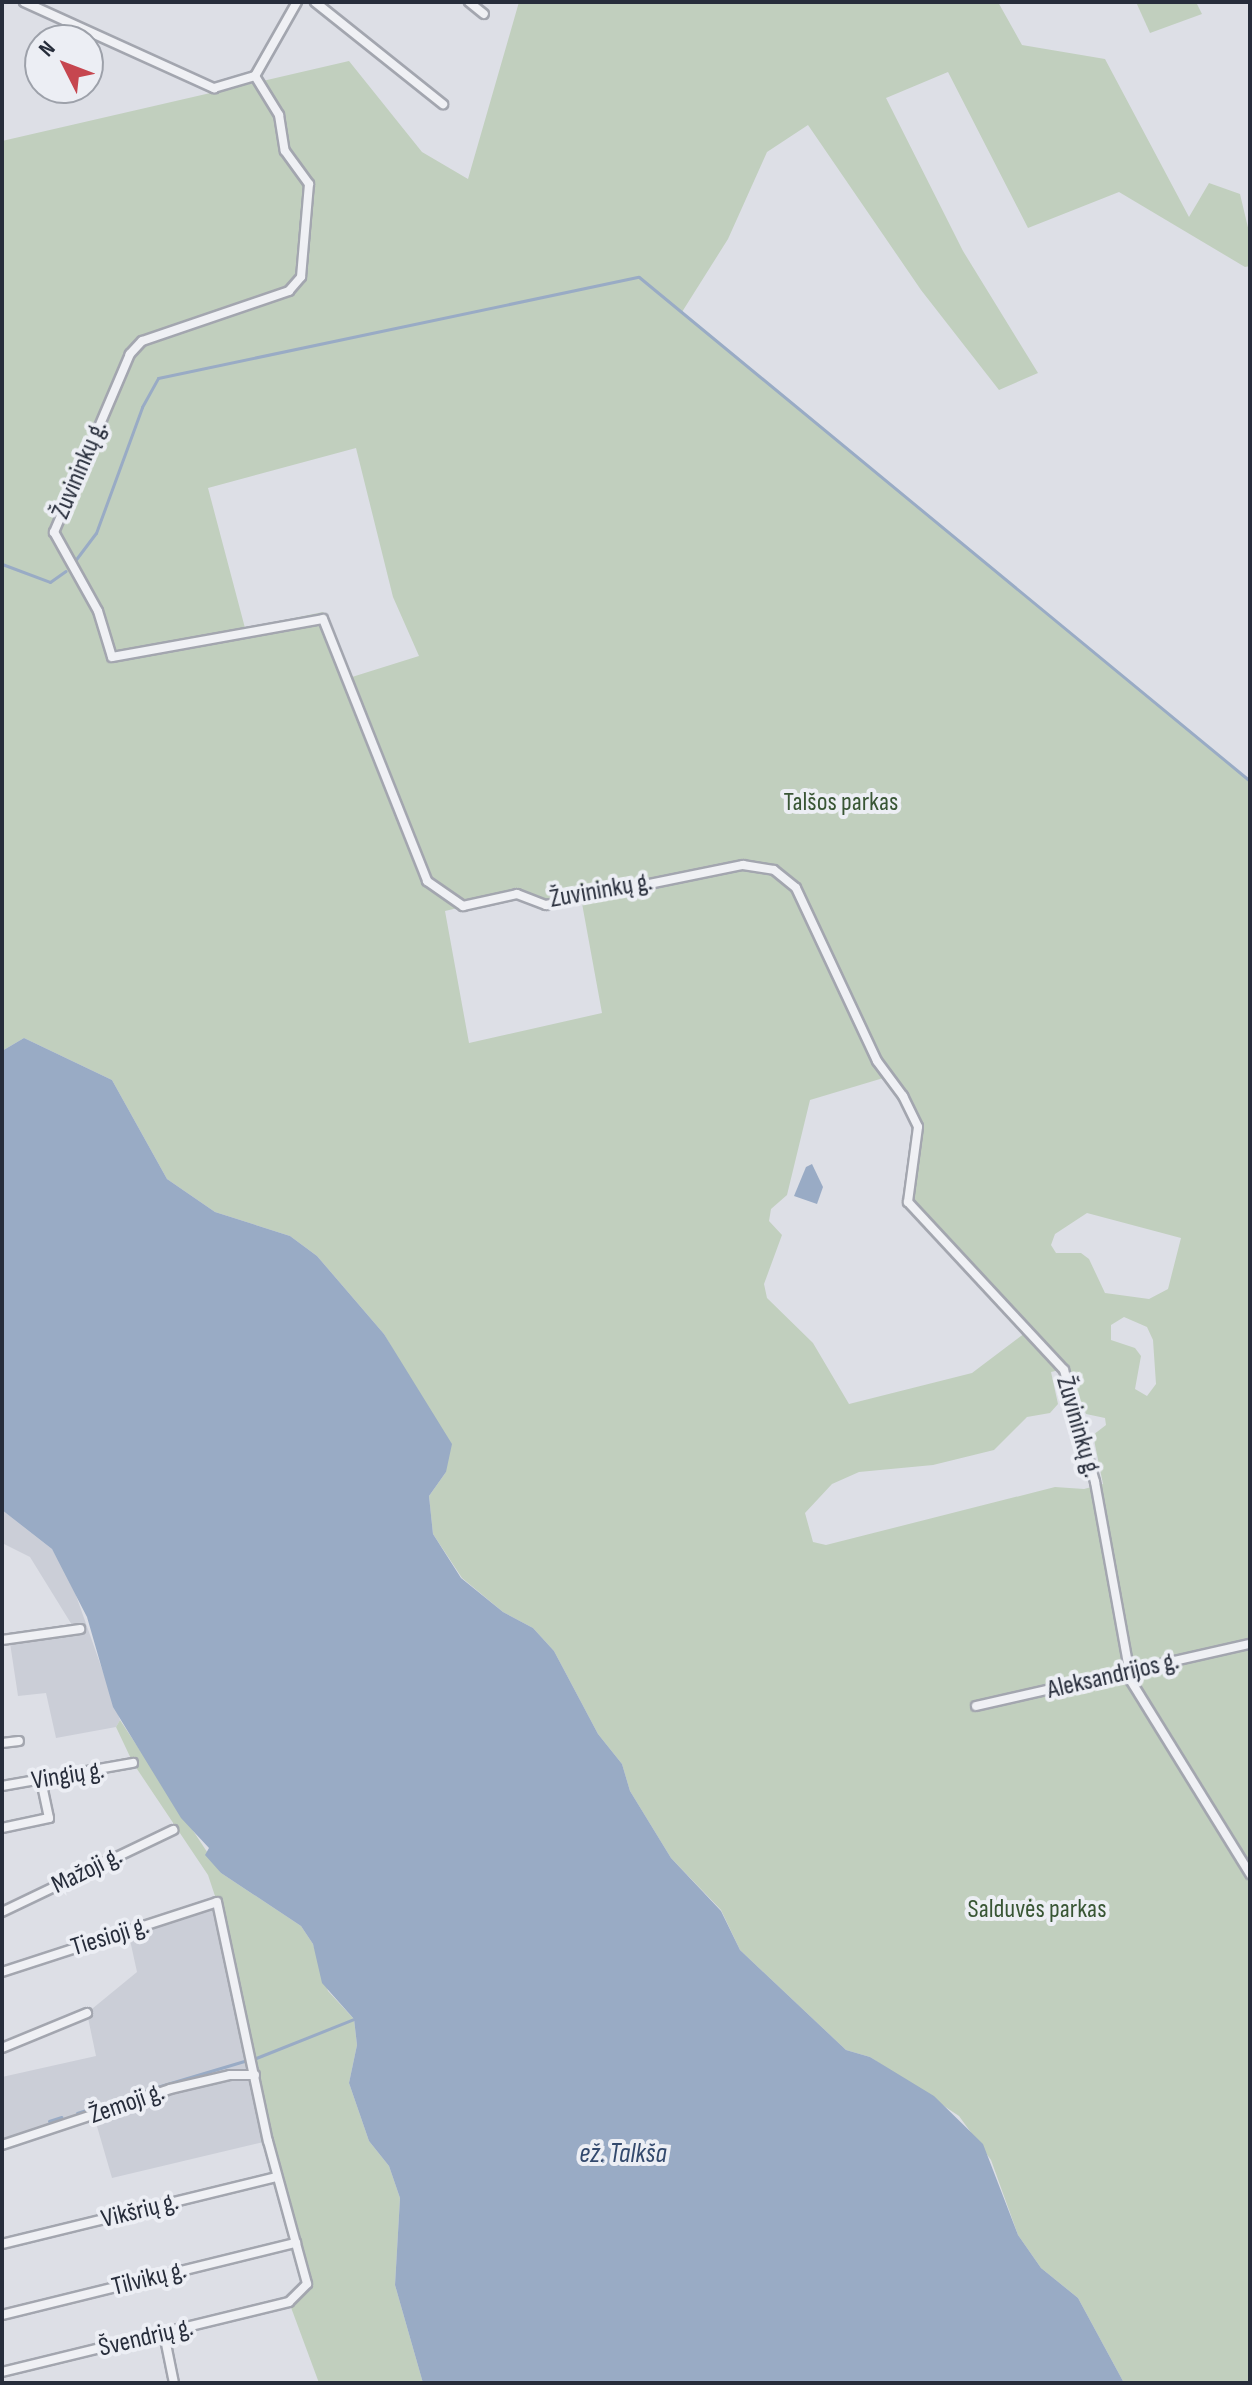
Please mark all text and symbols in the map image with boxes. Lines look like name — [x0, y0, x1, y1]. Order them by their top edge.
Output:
north arrow — [24, 24, 104, 104]
text: N — [33, 36, 61, 62]
street label: Žuvininkų g. — [45, 416, 115, 524]
park label: Talšos parkas — [784, 787, 898, 819]
street label: Žuvininkų g. — [547, 867, 655, 915]
street label: Žuvininkų g. — [1049, 1373, 1107, 1481]
street label: Aleksandrijos g. — [1044, 1646, 1182, 1706]
street label: Vingių g. — [29, 1755, 107, 1797]
street label: Mažoji g. — [47, 1841, 127, 1901]
park label: Salduvės parkas — [968, 1894, 1106, 1926]
street label: Tiesioji g. — [67, 1910, 153, 1964]
street label: Žemoji g. — [85, 2077, 169, 2131]
water label: ež. Talkša — [579, 2137, 667, 2171]
street label: Vikšrių g. — [98, 2186, 182, 2236]
street label: Tilvikų g. — [109, 2255, 189, 2303]
street label: Švendrių g. — [96, 2312, 196, 2364]

